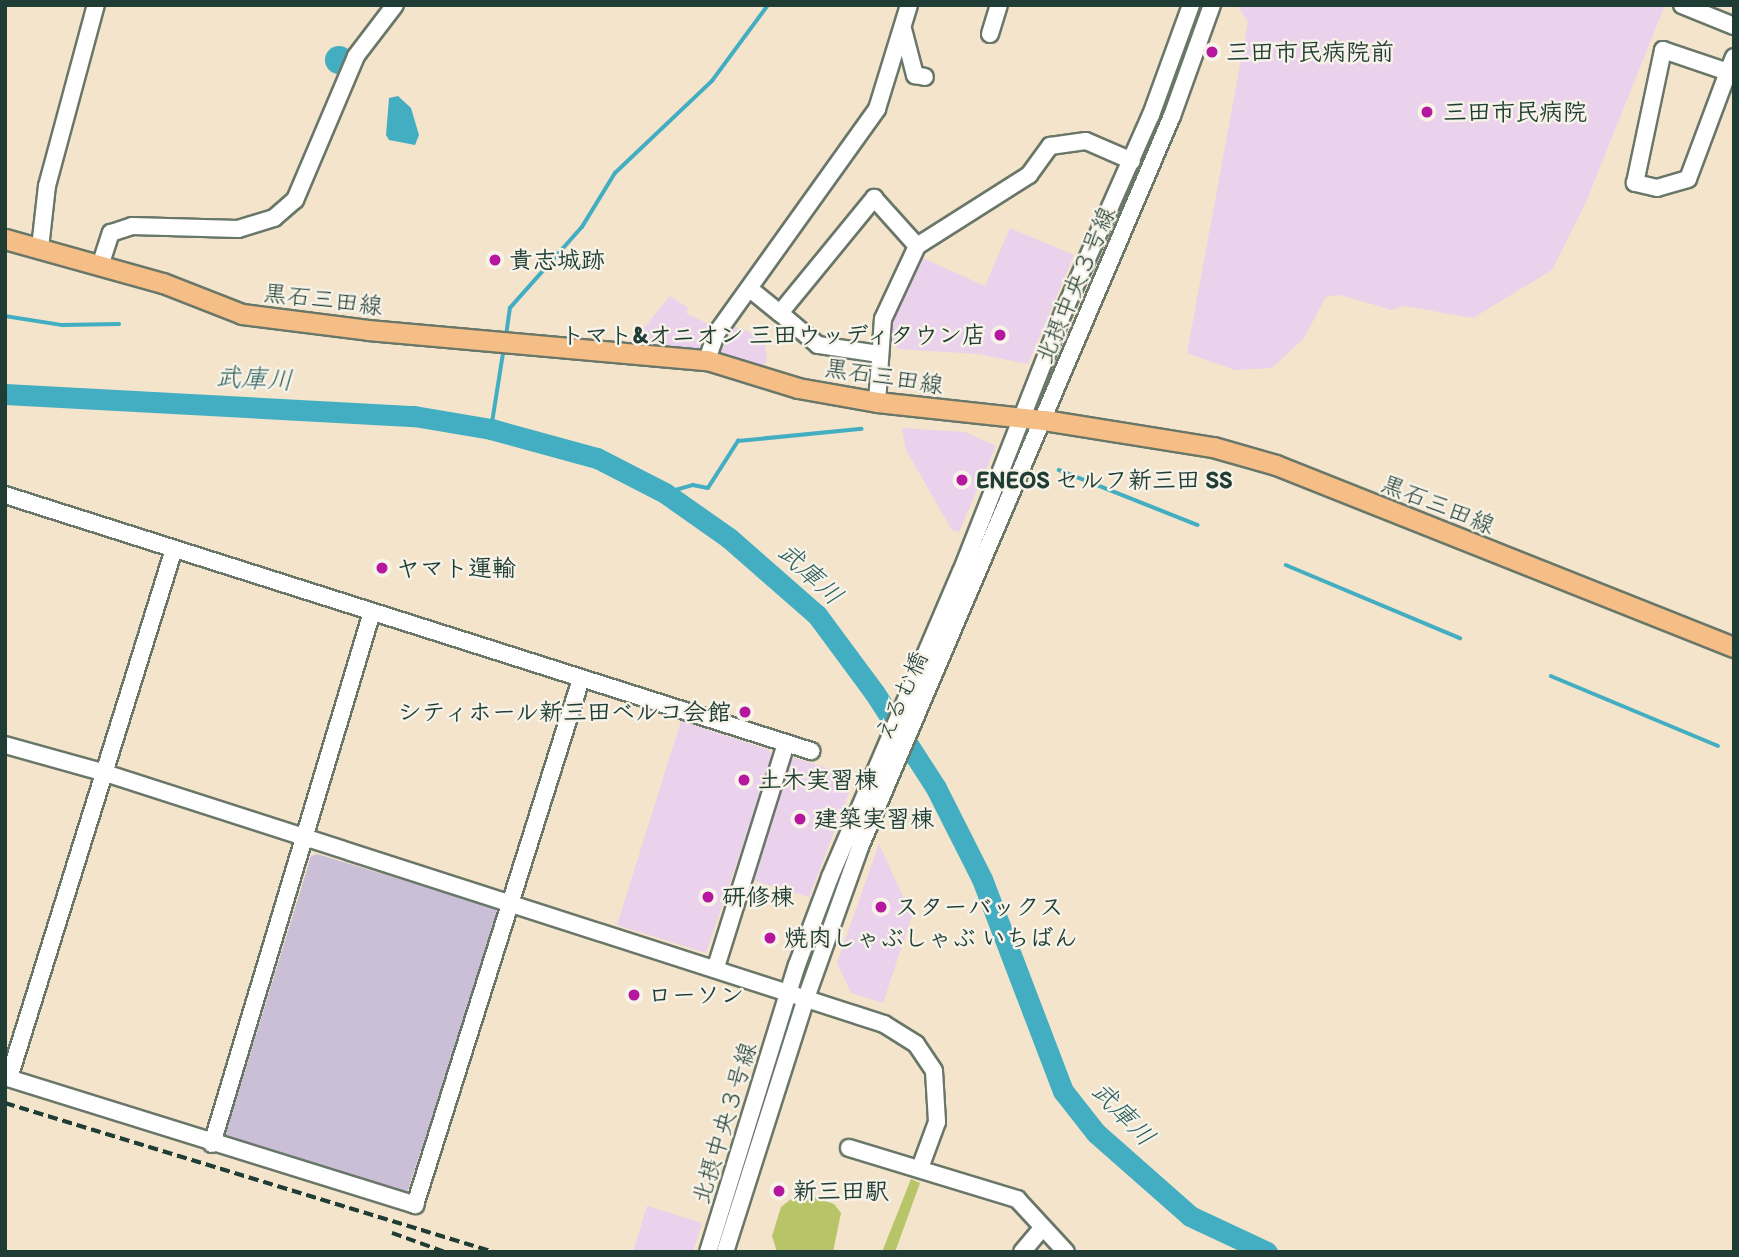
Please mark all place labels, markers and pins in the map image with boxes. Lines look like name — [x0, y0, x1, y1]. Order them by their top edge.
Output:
place label: 三田市民病院前 — [1226, 38, 1394, 66]
marker: 三田市民病院前 — [1204, 44, 1220, 60]
place label: 三田市民病院 — [1443, 98, 1587, 126]
marker: 三田市民病院 — [1417, 102, 1437, 122]
place label: 貴志城跡 — [509, 246, 605, 274]
marker: 貴志城跡 — [487, 252, 503, 268]
place label: トマト&オニオン 三田ウッディタウン店 — [557, 321, 986, 349]
marker: トマト&オニオン 三田ウッディタウン店 — [992, 327, 1008, 343]
place label: ENEOS セルフ新三田 SS — [976, 466, 1231, 494]
marker: ENEOS セルフ新三田 SS — [954, 472, 970, 488]
place label: ヤマト運輸 — [396, 554, 516, 582]
marker: ヤマト運輸 — [374, 560, 390, 576]
place label: シティホール新三田ベルコ会館 — [395, 698, 731, 726]
marker: シティホール新三田ベルコ会館 — [737, 704, 753, 720]
place label: 土木実習棟 — [758, 766, 878, 794]
marker: 土木実習棟 — [736, 772, 752, 788]
place label: 建築実習棟 — [814, 805, 934, 833]
marker: 建築実習棟 — [792, 811, 808, 827]
place label: 研修棟 — [722, 883, 794, 911]
marker: 研修棟 — [700, 889, 716, 905]
place label: スターバックス — [895, 893, 1063, 921]
marker: スターバックス — [873, 899, 889, 915]
place label: 焼肉しゃぶしゃぶ いちばん — [784, 924, 1077, 952]
marker: 焼肉しゃぶしゃぶ いちばん — [762, 930, 778, 946]
place label: ローソン — [648, 981, 744, 1009]
marker: ローソン — [626, 987, 642, 1003]
place label: 新三田駅 — [793, 1177, 889, 1205]
marker: 新三田駅 — [771, 1183, 787, 1199]

